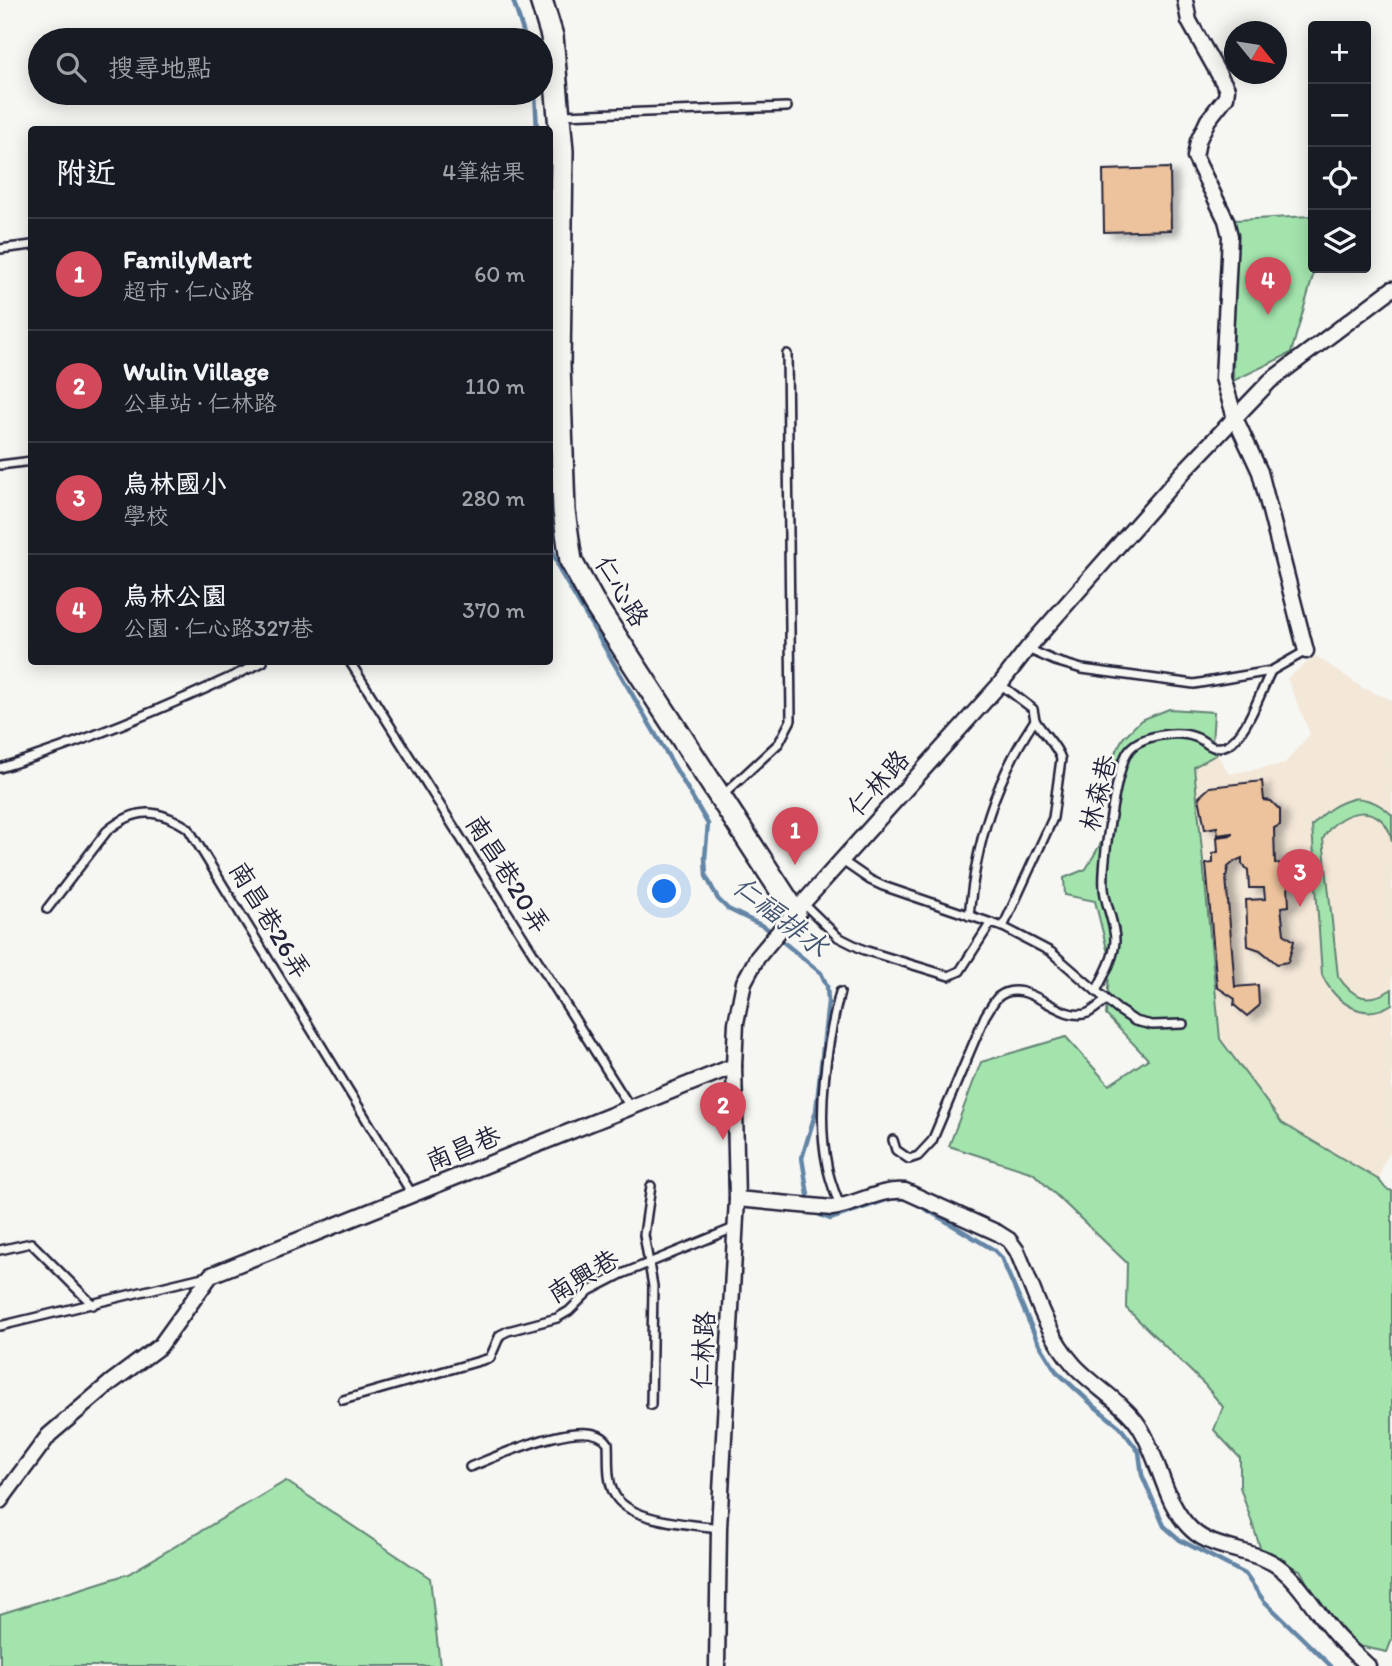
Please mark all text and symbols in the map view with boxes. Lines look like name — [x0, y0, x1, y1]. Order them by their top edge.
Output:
north arrow — [1224, 21, 1287, 84]
map controls — [1308, 21, 1371, 273]
button: + — [1308, 21, 1371, 84]
search box — [28, 28, 553, 105]
icon: search — [52, 48, 90, 86]
text: 搜尋地點 — [108, 52, 212, 84]
button: − — [1308, 84, 1371, 147]
button: locate — [1308, 147, 1371, 210]
text: 附近 — [56, 154, 116, 191]
text: 4筆結果 — [442, 158, 525, 186]
button: layers — [1308, 210, 1371, 273]
text: FamilyMart — [123, 243, 252, 275]
pin: 4 — [1245, 257, 1291, 315]
text: 1 — [74, 260, 84, 288]
text: 60 m — [474, 260, 525, 288]
text: 超市 · 仁心路 — [123, 277, 254, 305]
text: Wulin Village — [123, 355, 269, 387]
text: 2 — [73, 372, 85, 400]
text: 110 m — [465, 372, 525, 400]
text: 公車站 · 仁林路 — [123, 389, 277, 417]
text: 烏林國小 — [123, 468, 227, 500]
text: 3 — [73, 484, 85, 512]
text: 280 m — [462, 484, 525, 512]
text: 學校 — [123, 502, 169, 530]
street label: 仁心路 — [588, 549, 656, 633]
text: 烏林公園 — [123, 580, 227, 612]
text: 4 — [72, 596, 86, 624]
text: 370 m — [462, 596, 525, 624]
text: 公園 · 仁心路327巷 — [123, 614, 313, 642]
street label: 仁林路 — [840, 743, 916, 823]
street label: 林森巷 — [1073, 751, 1123, 835]
pin: 1 — [772, 807, 818, 865]
street label: 南昌巷20弄 — [459, 809, 557, 939]
pin: 3 — [1277, 849, 1323, 907]
street label: 南昌巷26弄 — [222, 855, 318, 985]
water label: 仁福排水 — [726, 868, 836, 964]
your location — [647, 874, 681, 908]
pin: 2 — [700, 1082, 746, 1140]
street label: 南昌巷 — [421, 1119, 505, 1177]
street label: 南興巷 — [541, 1242, 625, 1310]
street label: 仁林路 — [685, 1310, 721, 1390]

